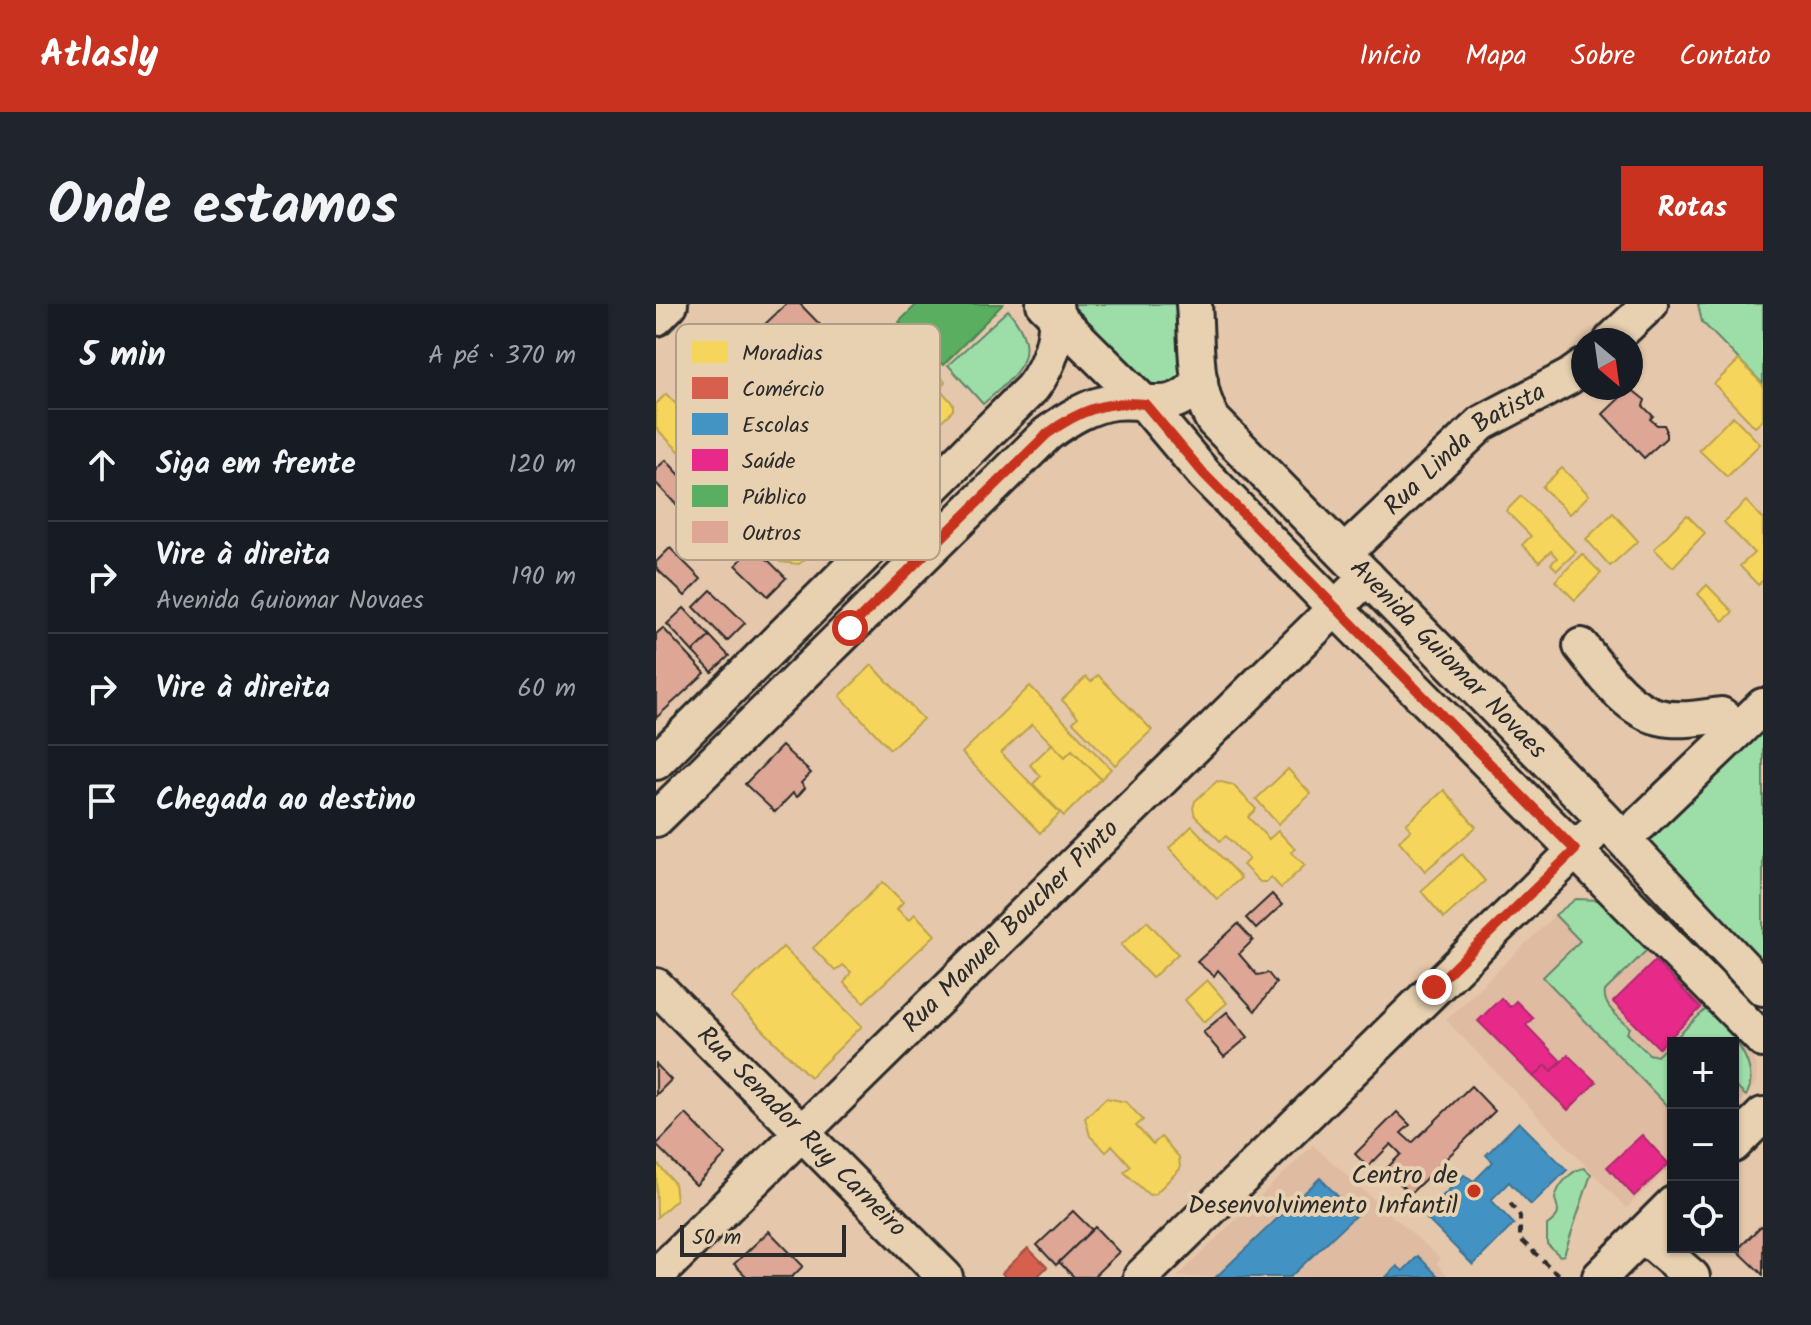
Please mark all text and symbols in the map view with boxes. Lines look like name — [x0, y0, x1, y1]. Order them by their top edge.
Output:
text: Atlasly — [40, 26, 158, 86]
text: Início — [1359, 34, 1421, 79]
text: Mapa — [1465, 34, 1527, 79]
text: Sobre — [1571, 34, 1635, 79]
text: Contato — [1679, 34, 1771, 79]
text: Onde estamos — [48, 163, 398, 253]
button: Rotas — [1621, 166, 1763, 251]
legend — [676, 324, 940, 560]
north arrow — [1571, 328, 1643, 400]
text: 5 min — [80, 329, 166, 383]
text: A pé · 370 m — [428, 335, 576, 377]
text: Moradias — [742, 337, 823, 372]
street label: Rua Linda Batista — [1374, 372, 1554, 527]
text: Comércio — [742, 373, 825, 408]
text: Escolas — [742, 409, 810, 444]
text: Siga em frente — [156, 441, 356, 489]
icon: ahead — [80, 443, 124, 487]
text: 120 m — [509, 444, 576, 486]
text: Saúde — [742, 445, 796, 480]
text: Público — [742, 481, 806, 516]
text: Outros — [742, 517, 802, 552]
text: Vire à direita — [156, 532, 330, 580]
street label: Avenida Guiomar Novaes — [1339, 549, 1556, 770]
icon: right — [80, 555, 124, 599]
text: 190 m — [511, 556, 576, 598]
text: Avenida Guiomar Novaes — [156, 580, 424, 622]
route start — [832, 610, 868, 646]
text: Vire à direita — [156, 665, 330, 713]
icon: right — [80, 667, 124, 711]
text: 60 m — [517, 668, 576, 710]
text: Chegada ao destino — [156, 777, 416, 825]
icon: arrive — [80, 779, 124, 823]
street label: Rua Manuel Boucher Pinto — [893, 810, 1130, 1044]
route end — [1416, 969, 1452, 1005]
street label: Rua Senador Ruy Carneiro — [686, 1016, 916, 1248]
map controls — [1667, 1037, 1739, 1253]
button: + — [1667, 1037, 1739, 1109]
button: − — [1667, 1109, 1739, 1181]
place label: Centro de Desenvolvimento Infantil — [1188, 1155, 1458, 1227]
button: locate — [1667, 1181, 1739, 1253]
marker: Centro de Desenvolvimento Infantil — [1465, 1182, 1483, 1200]
scale bar — [680, 1221, 846, 1257]
text: 50 m — [692, 1221, 741, 1256]

